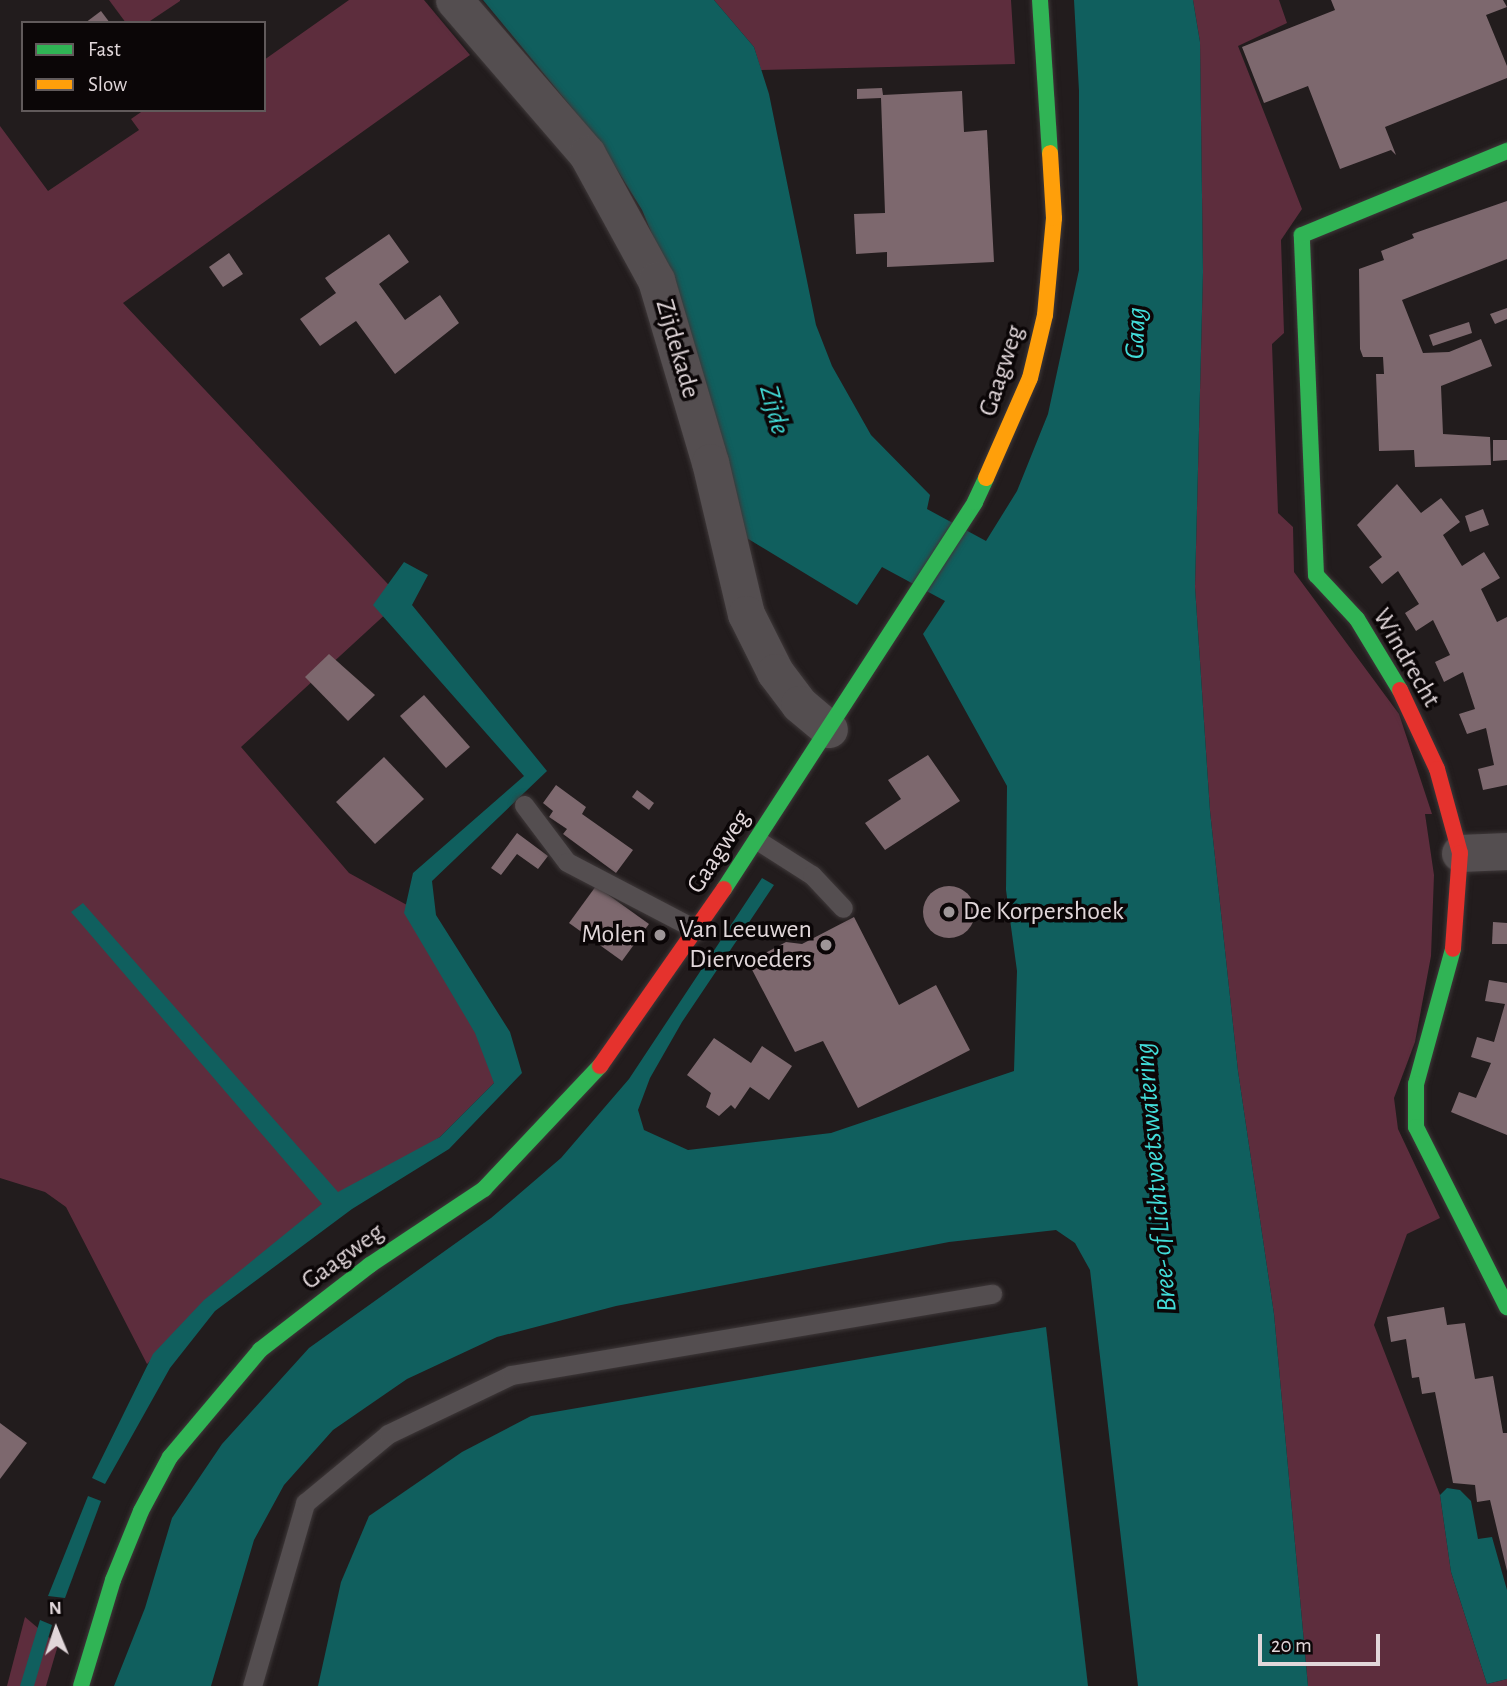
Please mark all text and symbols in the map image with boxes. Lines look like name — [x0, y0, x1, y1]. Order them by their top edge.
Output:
legend — [21, 21, 266, 112]
text: Fast — [88, 39, 121, 60]
text: Slow — [88, 74, 127, 95]
street label: Zijdekade — [648, 296, 706, 402]
water label: Gaag — [1118, 306, 1154, 360]
street label: Gaagweg — [973, 322, 1031, 420]
water label: Zijde — [751, 382, 797, 438]
street label: Windrecht — [1365, 603, 1447, 713]
street label: Gaagweg — [680, 804, 758, 900]
place label: De Korpershoek — [963, 896, 1124, 928]
marker: De Korpershoek — [941, 904, 957, 920]
place label: Van Leeuwen Diervoeders — [679, 914, 812, 976]
place label: Molen — [581, 919, 646, 951]
marker: Molen — [652, 927, 668, 943]
marker: Van Leeuwen Diervoeders — [818, 937, 834, 953]
water label: Bree- of Lichtvoetswatering — [1127, 1040, 1185, 1314]
street label: Gaagweg — [296, 1217, 390, 1297]
north arrow — [21, 1595, 91, 1665]
text: N — [48, 1599, 62, 1618]
scale bar — [1262, 1620, 1384, 1664]
text: 20 m — [1271, 1635, 1312, 1656]

